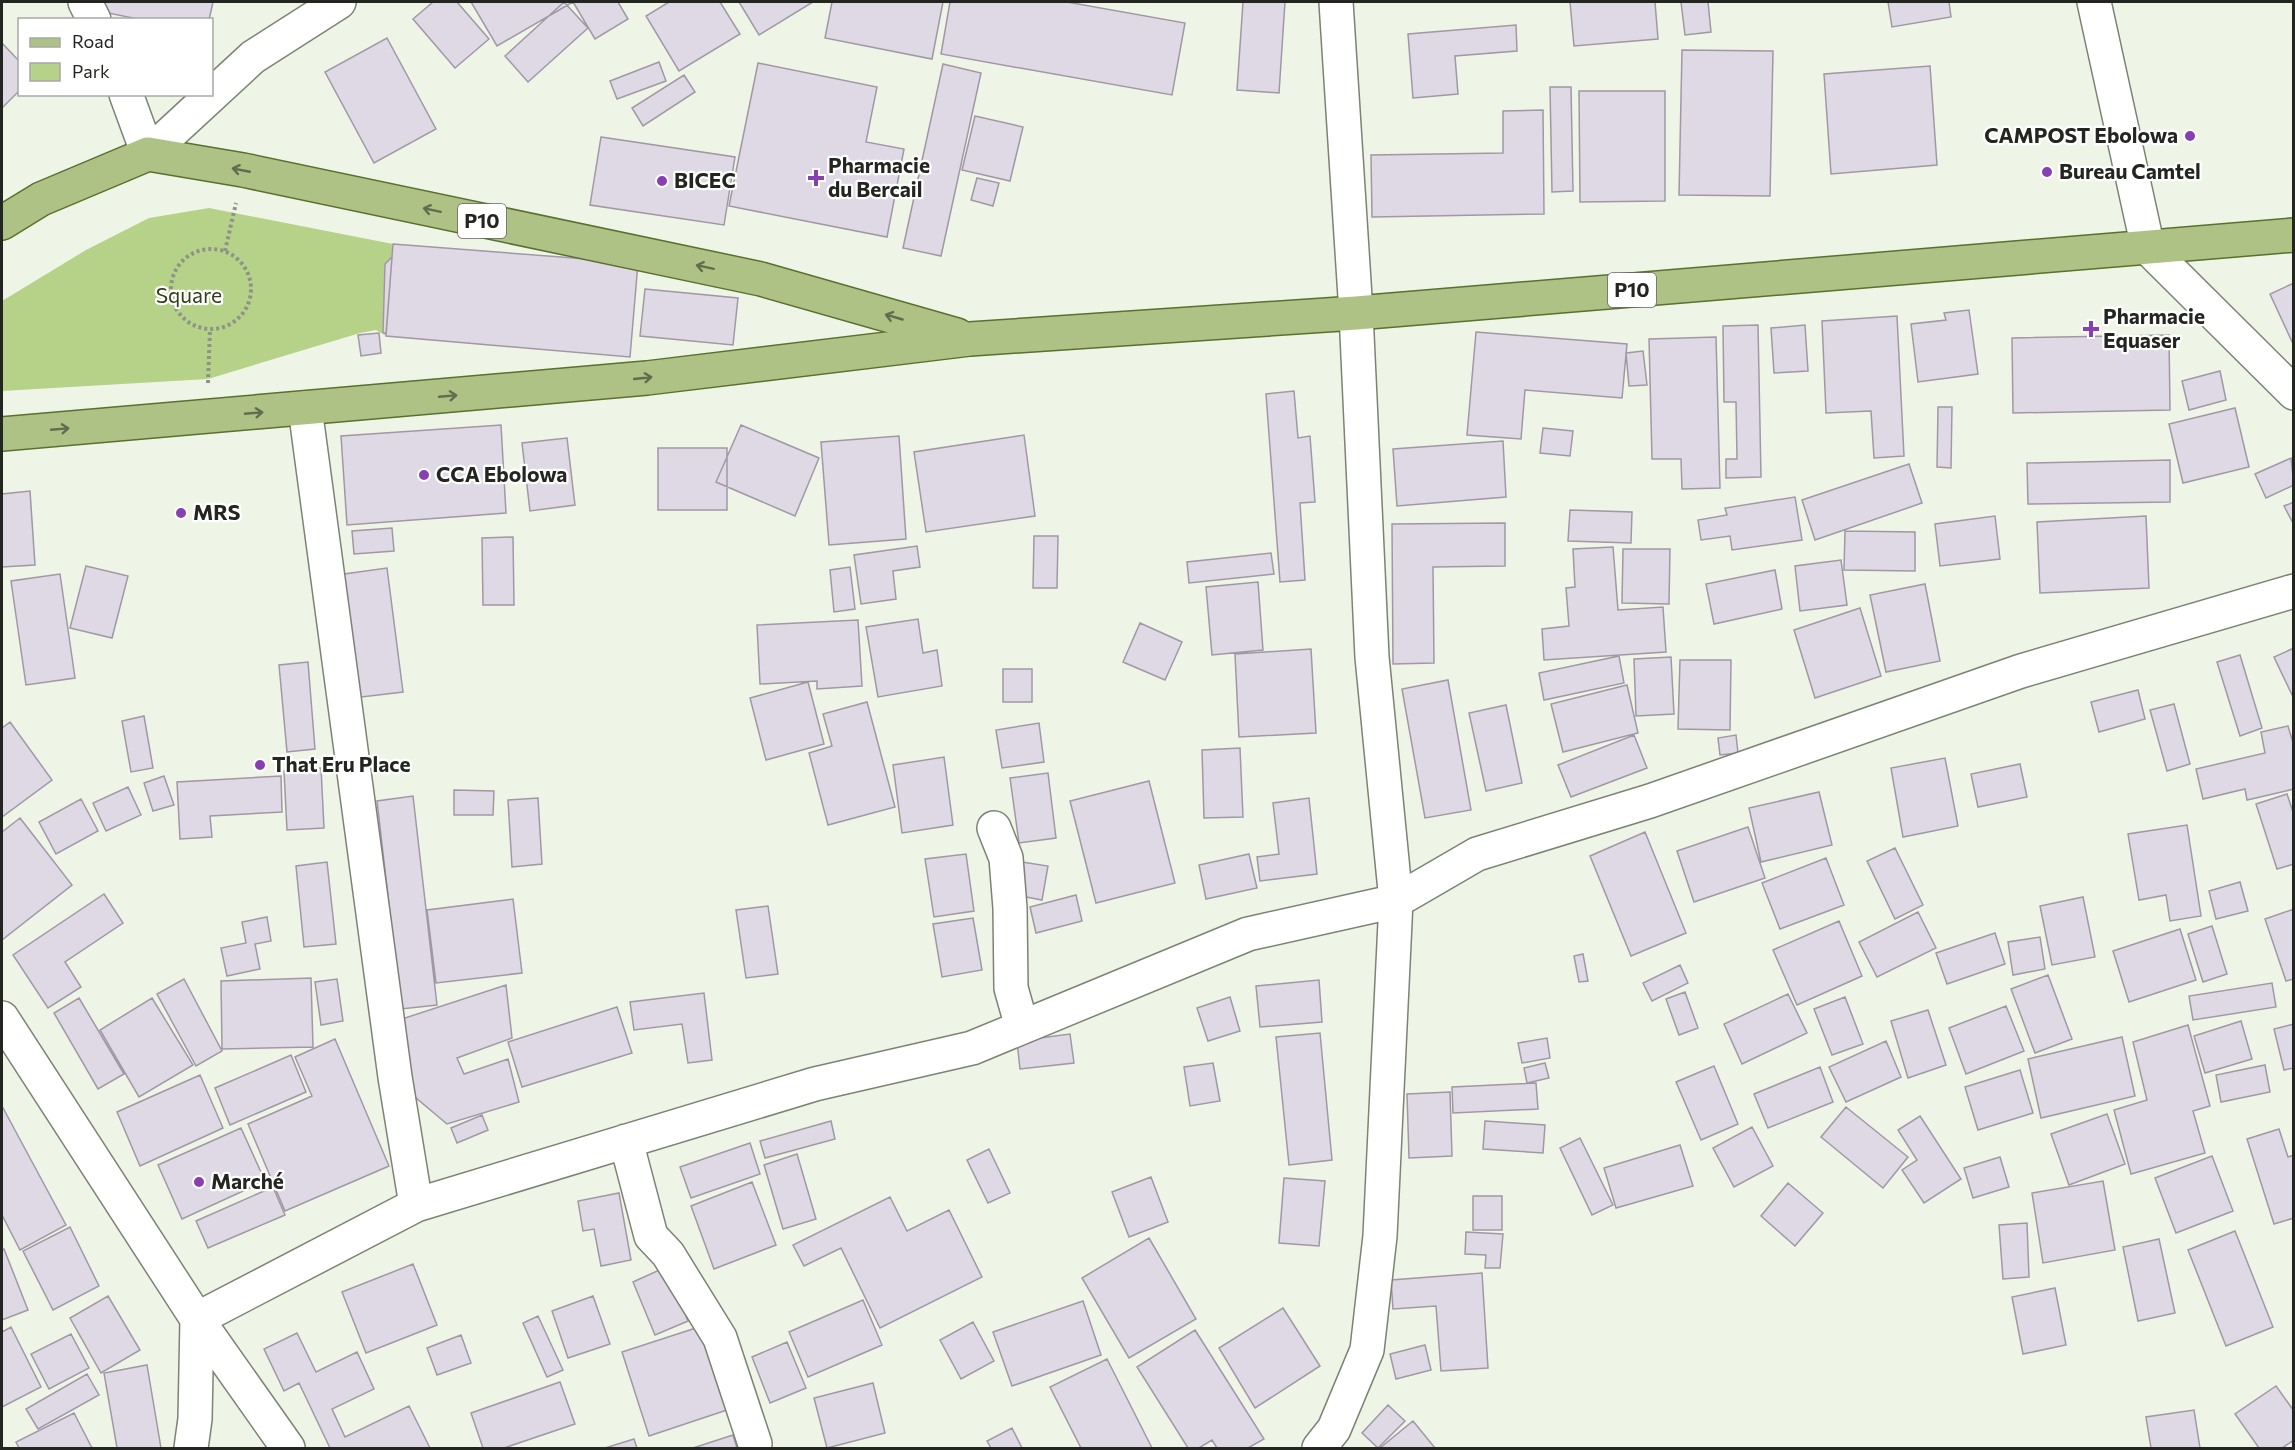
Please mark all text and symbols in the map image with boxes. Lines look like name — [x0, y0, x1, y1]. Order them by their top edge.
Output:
legend — [18, 18, 213, 96]
text: Road — [72, 30, 114, 52]
text: Park — [72, 60, 110, 82]
place label: CAMPOST Ebolowa — [1984, 122, 2178, 147]
marker: CAMPOST Ebolowa — [2183, 129, 2197, 143]
place label: Pharmacie du Bercail — [828, 152, 930, 201]
place label: Bureau Camtel — [2059, 158, 2201, 183]
one-way arrow — [232, 164, 252, 175]
marker: Bureau Camtel — [2040, 165, 2054, 179]
place label: BICEC — [674, 167, 736, 192]
marker: Pharmacie du Bercail — [809, 171, 823, 185]
marker: BICEC — [655, 174, 669, 188]
one-way arrow — [423, 204, 442, 216]
road number: P10 — [458, 204, 506, 238]
one-way arrow — [696, 261, 715, 272]
road number: P10 — [1608, 273, 1656, 307]
park label: Square — [156, 282, 222, 307]
place label: Pharmacie Equaser — [2103, 303, 2205, 352]
one-way arrow — [884, 311, 903, 322]
marker: Pharmacie Equaser — [2084, 322, 2098, 336]
one-way arrow — [632, 372, 652, 383]
one-way arrow — [438, 390, 458, 401]
one-way arrow — [244, 407, 264, 418]
one-way arrow — [49, 423, 69, 434]
place label: CCA Ebolowa — [436, 461, 567, 486]
marker: CCA Ebolowa — [417, 468, 431, 482]
place label: MRS — [193, 499, 240, 524]
marker: MRS — [174, 506, 188, 520]
place label: That Eru Place — [272, 751, 410, 776]
marker: That Eru Place — [253, 758, 267, 772]
place label: Marché — [211, 1168, 284, 1193]
marker: Marché — [192, 1175, 206, 1189]

